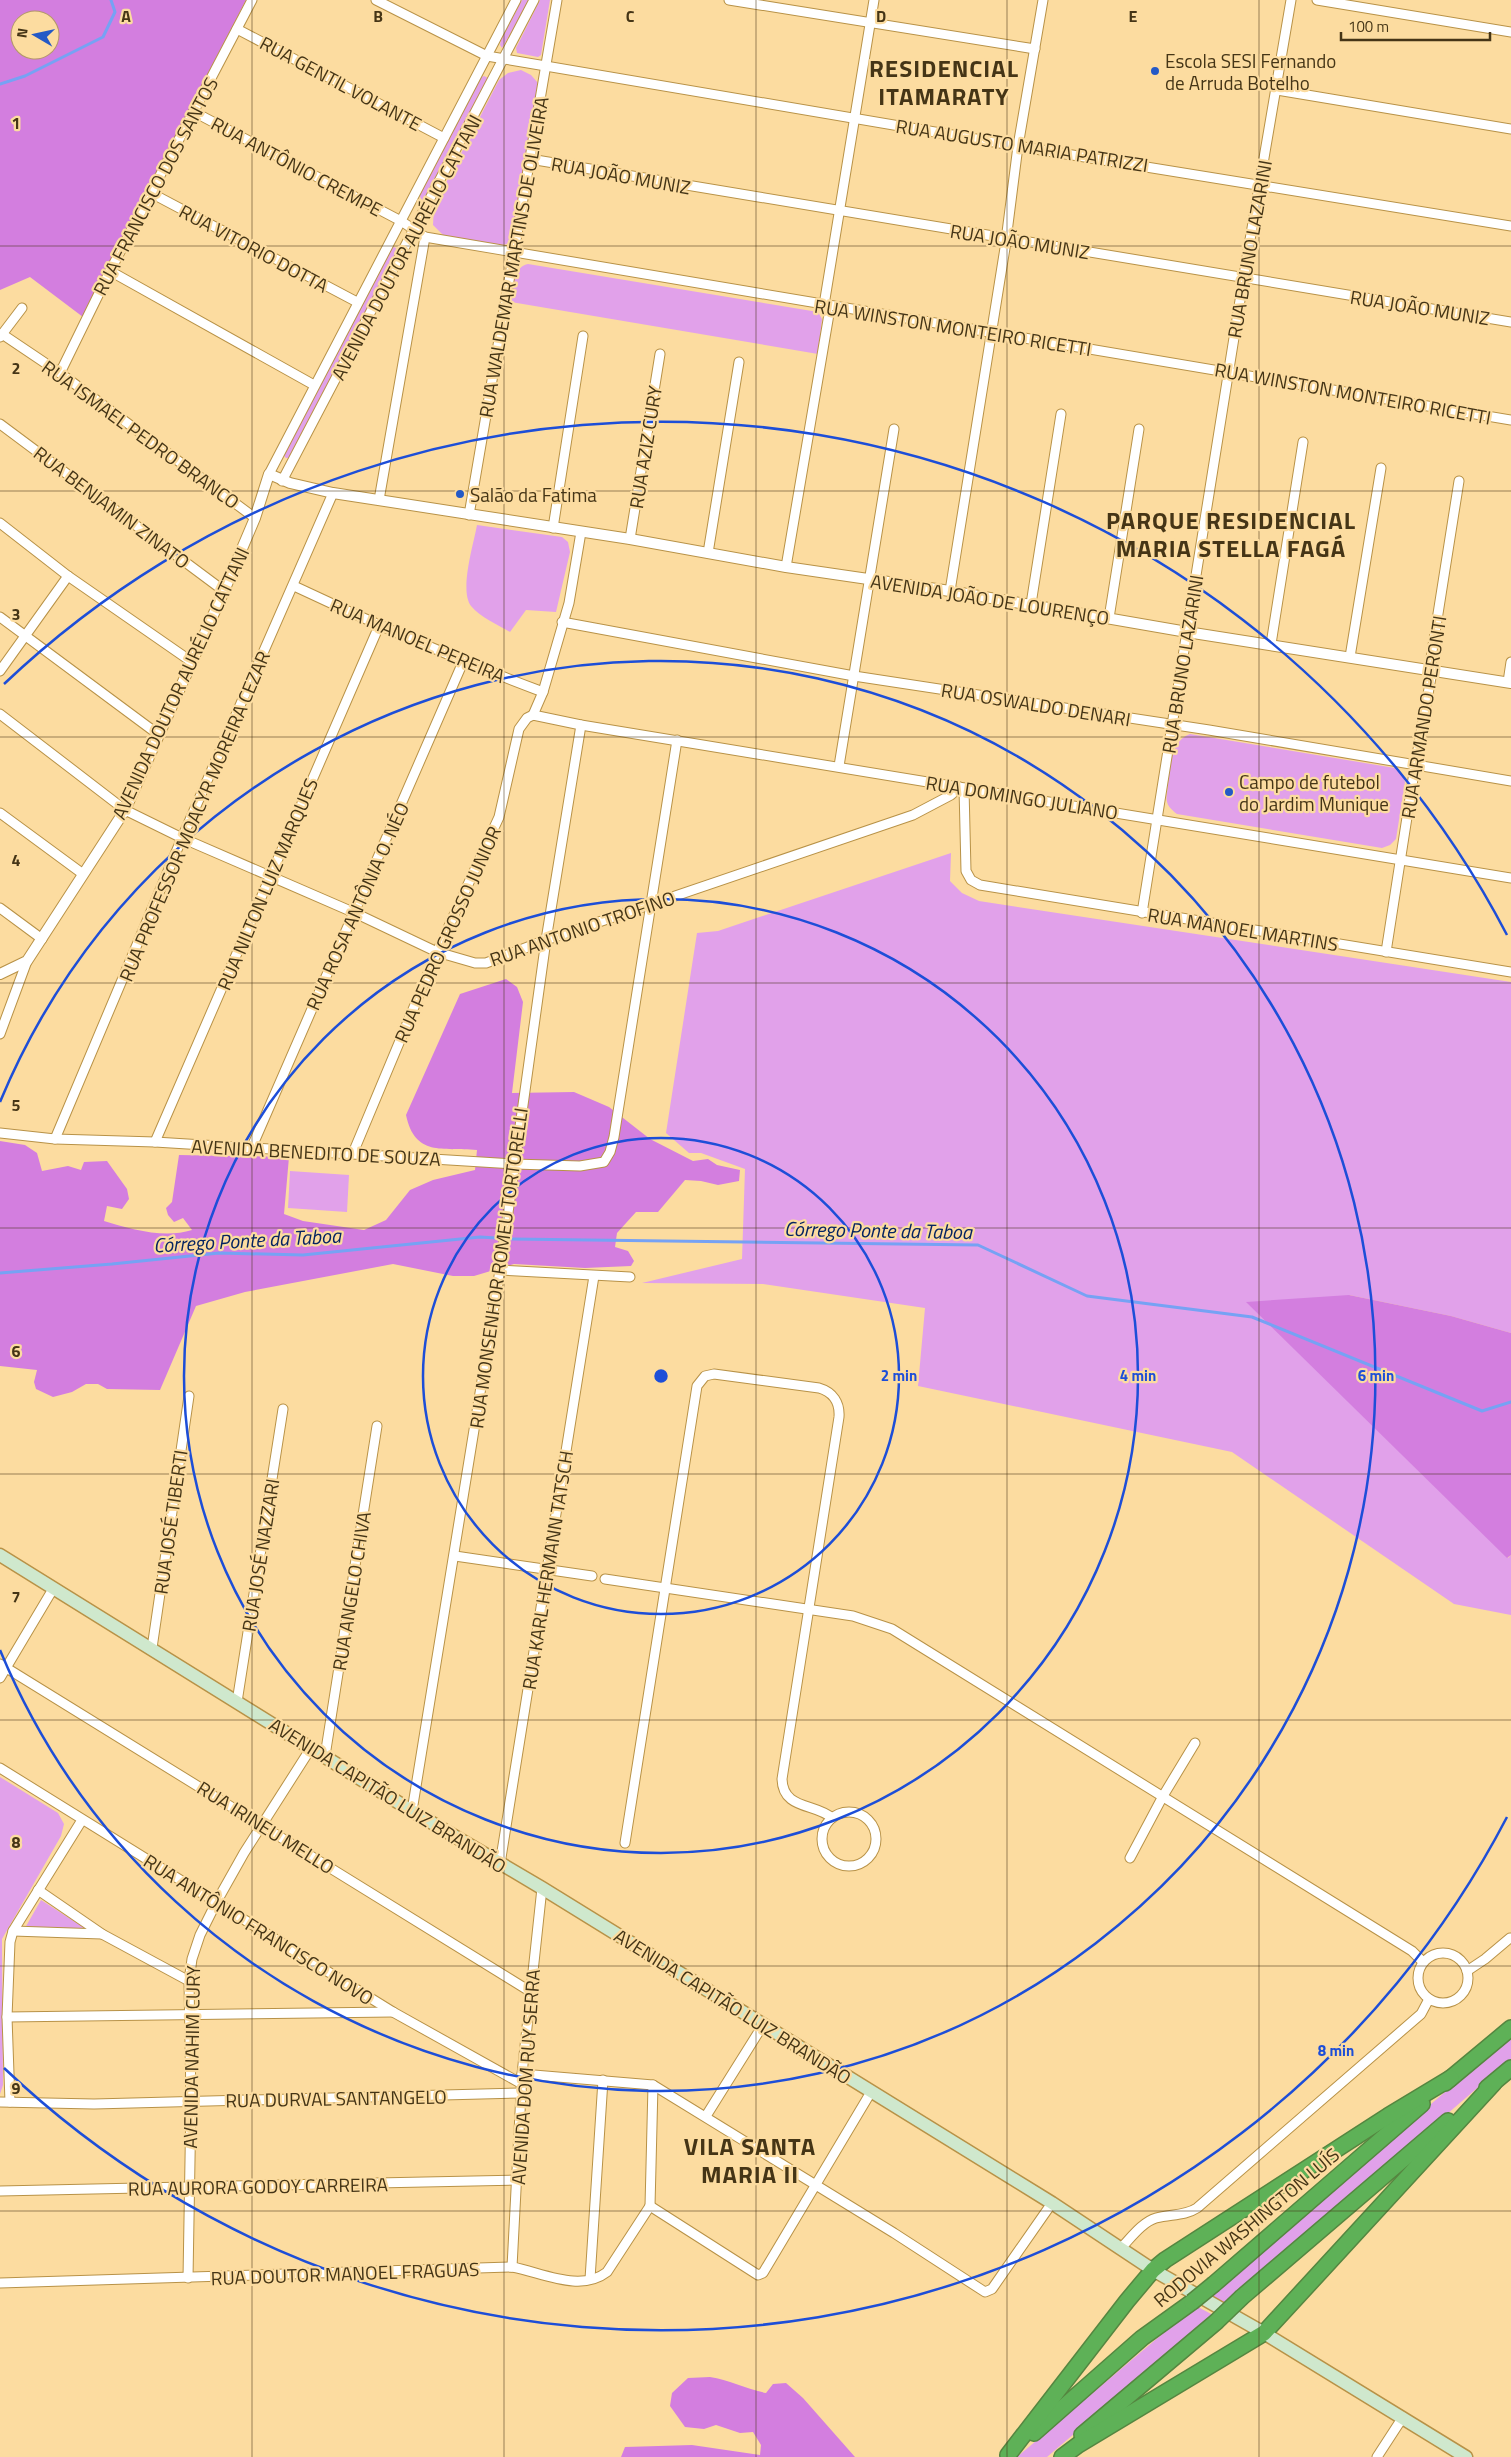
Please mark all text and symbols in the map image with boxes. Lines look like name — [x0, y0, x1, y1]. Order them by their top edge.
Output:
text: A — [121, 4, 131, 28]
text: B — [373, 4, 383, 28]
text: C — [626, 4, 635, 28]
text: D — [876, 4, 886, 28]
text: E — [1129, 4, 1138, 28]
north arrow — [10, 10, 60, 60]
scale bar — [1341, 10, 1490, 42]
text: 100 m — [1348, 15, 1389, 38]
text: N — [11, 26, 33, 39]
street label: RUA GENTIL VOLANTE — [255, 28, 427, 138]
place label: Escola SESI Fernando de Arruda Botelho — [1165, 46, 1336, 97]
district label: RESIDENCIAL ITAMARATY — [869, 50, 1019, 114]
marker: Escola SESI Fernando de Arruda Botelho — [1149, 65, 1161, 77]
street label: RUA FRANCISCO DOS SANTOS — [85, 72, 225, 300]
street label: RUA WALDEMAR MARTINS DE OLIVEIRA — [470, 94, 556, 420]
street label: RUA ANTÔNIO CREMPE — [206, 109, 388, 223]
street label: AVENIDA DOUTOR AURÉLIO CATTANI — [323, 109, 489, 385]
text: 1 — [12, 111, 20, 135]
street label: RUA AUGUSTO MARIA PATRIZZI — [894, 111, 1150, 179]
street label: RUA JOÃO MUNIZ — [549, 148, 693, 202]
street label: RUA BRUNO LAZARINI — [1219, 158, 1279, 340]
street label: RUA VITORIO DOTTA — [174, 196, 334, 300]
street label: RUA JOÃO MUNIZ — [948, 216, 1092, 266]
street label: RUA JOÃO MUNIZ — [1348, 282, 1492, 332]
street label: RUA WINSTON MONTEIRO RICETTI — [812, 291, 1094, 363]
street label: RUA ISMAEL PEDRO BRANCO — [36, 352, 246, 516]
street label: RUA WINSTON MONTEIRO RICETTI — [1213, 354, 1493, 432]
text: 2 — [12, 356, 20, 380]
street label: RUA AZIZ CURY — [621, 383, 669, 510]
street label: RUA BENJAMIN ZINATO — [28, 439, 196, 575]
place label: Salão da Fatima — [470, 480, 597, 509]
marker: Salão da Fatima — [454, 488, 466, 500]
district label: PARQUE RESIDENCIAL MARIA STELLA FAGÁ — [1106, 502, 1356, 566]
street label: AVENIDA DOUTOR AURÉLIO CATTANI — [104, 542, 256, 824]
street label: AVENIDA JOÃO DE LOURENÇO — [869, 566, 1111, 632]
street label: RUA BRUNO LAZARINI — [1154, 573, 1210, 755]
street label: RUA MANOEL PEREIRA — [326, 590, 510, 690]
text: 3 — [12, 602, 20, 626]
street label: RUA ARMANDO PERONTI — [1393, 614, 1453, 820]
street label: RUA PROFESSOR MOACYR MOREIRA CEZAR — [111, 646, 277, 986]
street label: RUA OSWALDO DENARI — [939, 675, 1133, 733]
street label: RUA DOMINGO JULIANO — [924, 767, 1120, 827]
place label: Campo de futebol do Jardim Munique — [1239, 767, 1389, 818]
street label: RUA NILTON LUIZ MARQUES — [209, 773, 325, 995]
marker: Campo de futebol do Jardim Munique — [1223, 786, 1235, 798]
street label: RUA ROSA ANTÔNIA O. NÉO — [298, 797, 416, 1015]
street label: RUA PEDRO GROSSO JUNIOR — [386, 821, 508, 1047]
text: 4 — [12, 848, 21, 872]
street label: RUA ANTONIO TROFINO — [485, 883, 679, 973]
street label: RUA MANOEL MARTINS — [1146, 900, 1340, 958]
text: 5 — [12, 1093, 21, 1117]
street label: RUA MONSENHOR ROMEU TORTORELLI — [461, 1106, 535, 1430]
street label: AVENIDA BENEDITO DE SOUZA — [191, 1131, 441, 1173]
water label: Córrego Ponte da Taboa — [784, 1213, 973, 1247]
water label: Córrego Ponte da Taboa — [152, 1220, 343, 1260]
text: 6 — [12, 1339, 21, 1363]
text: 2 min — [881, 1364, 917, 1387]
text: 4 min — [1120, 1364, 1156, 1387]
text: 6 min — [1358, 1364, 1394, 1387]
centre of rings — [652, 1367, 670, 1385]
street label: RUA JOSÉ TIBERTI — [146, 1448, 194, 1596]
street label: RUA KARL HERMANN TATSCH — [514, 1448, 580, 1692]
street label: RUA JOSÉ NAZZARI — [234, 1476, 286, 1634]
street label: RUA ANGELO CHIVA — [324, 1509, 378, 1673]
text: 7 — [12, 1585, 20, 1609]
street label: AVENIDA CAPITÃO LUIZ BRANDÃO — [264, 1710, 512, 1880]
street label: RUA IRINEU MELLO — [192, 1773, 340, 1881]
text: 8 — [12, 1830, 21, 1854]
street label: RUA ANTÔNIO FRANCISCO NOVO — [138, 1846, 380, 2012]
street label: AVENIDA CAPITÃO LUIZ BRANDÃO — [609, 1921, 857, 2091]
street label: AVENIDA NAHIM CURY — [175, 1964, 207, 2149]
street label: AVENIDA DOM RUY SERRA — [503, 1968, 547, 2186]
text: 8 min — [1318, 2039, 1354, 2062]
text: 9 — [12, 2076, 21, 2100]
street label: RUA DURVAL SANTANGELO — [225, 2082, 447, 2114]
district label: VILA SANTA MARIA II — [684, 2128, 816, 2192]
street label: RODOVIA WASHINGTON LUÍS — [1147, 2140, 1345, 2314]
street label: RUA AURORA GODOY CARREIRA — [128, 2169, 388, 2203]
street label: RUA DOUTOR MANOEL FRAGUAS — [210, 2254, 480, 2292]

